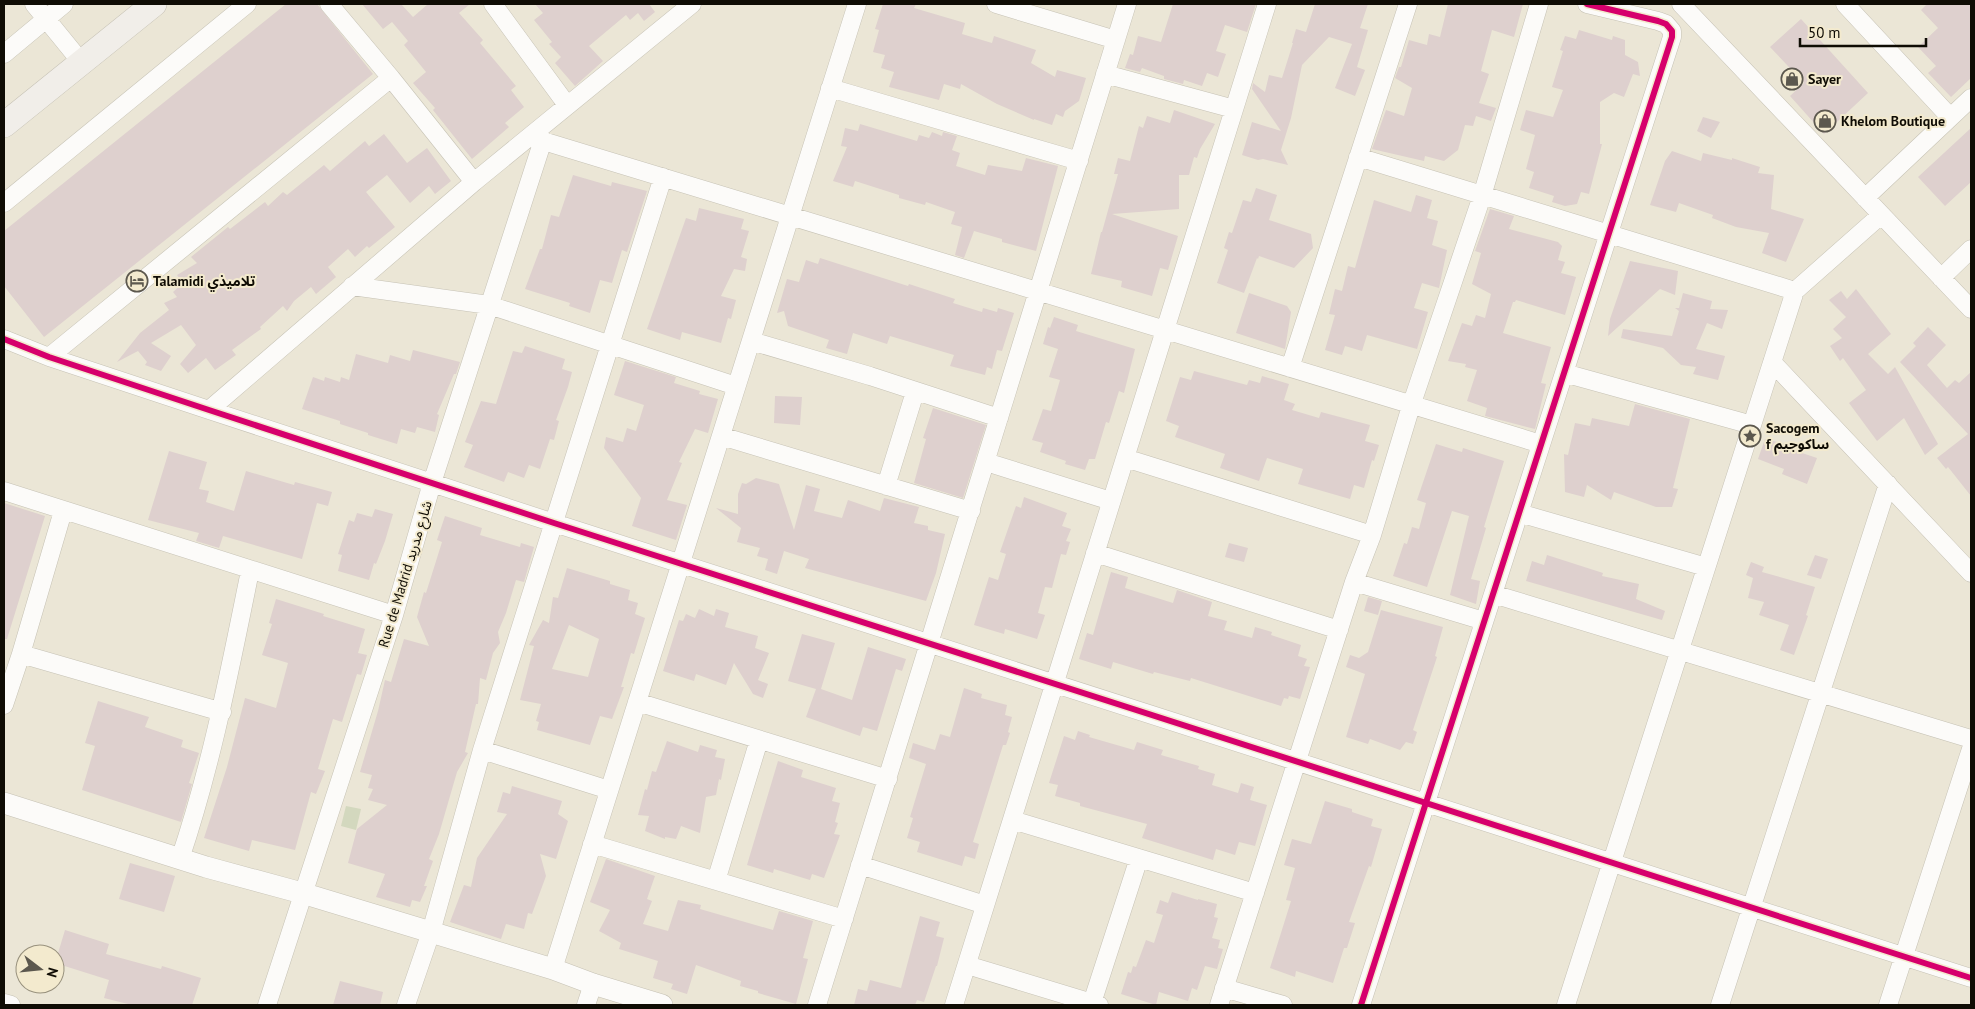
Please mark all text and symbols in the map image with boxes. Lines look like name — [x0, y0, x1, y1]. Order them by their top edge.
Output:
scale bar — [1800, 15, 1926, 47]
text: 50 m — [1808, 23, 1841, 42]
shop icon: Sayer — [1780, 67, 1804, 91]
place label: Sayer — [1808, 70, 1841, 88]
shop icon: Khelom Boutique — [1813, 109, 1837, 133]
place label: Khelom Boutique — [1841, 112, 1945, 130]
hotel icon: Talamidi تلاميذي — [125, 269, 149, 293]
place label: Talamidi تلاميذي — [153, 272, 255, 292]
place label: Sacogem f ساكوجيم — [1766, 419, 1829, 455]
place icon: Sacogem f ساكوجيم — [1738, 424, 1762, 448]
street label: Rue de Madrid شارع مدريد — [374, 498, 438, 650]
north arrow — [15, 944, 65, 994]
text: N — [43, 966, 62, 979]

